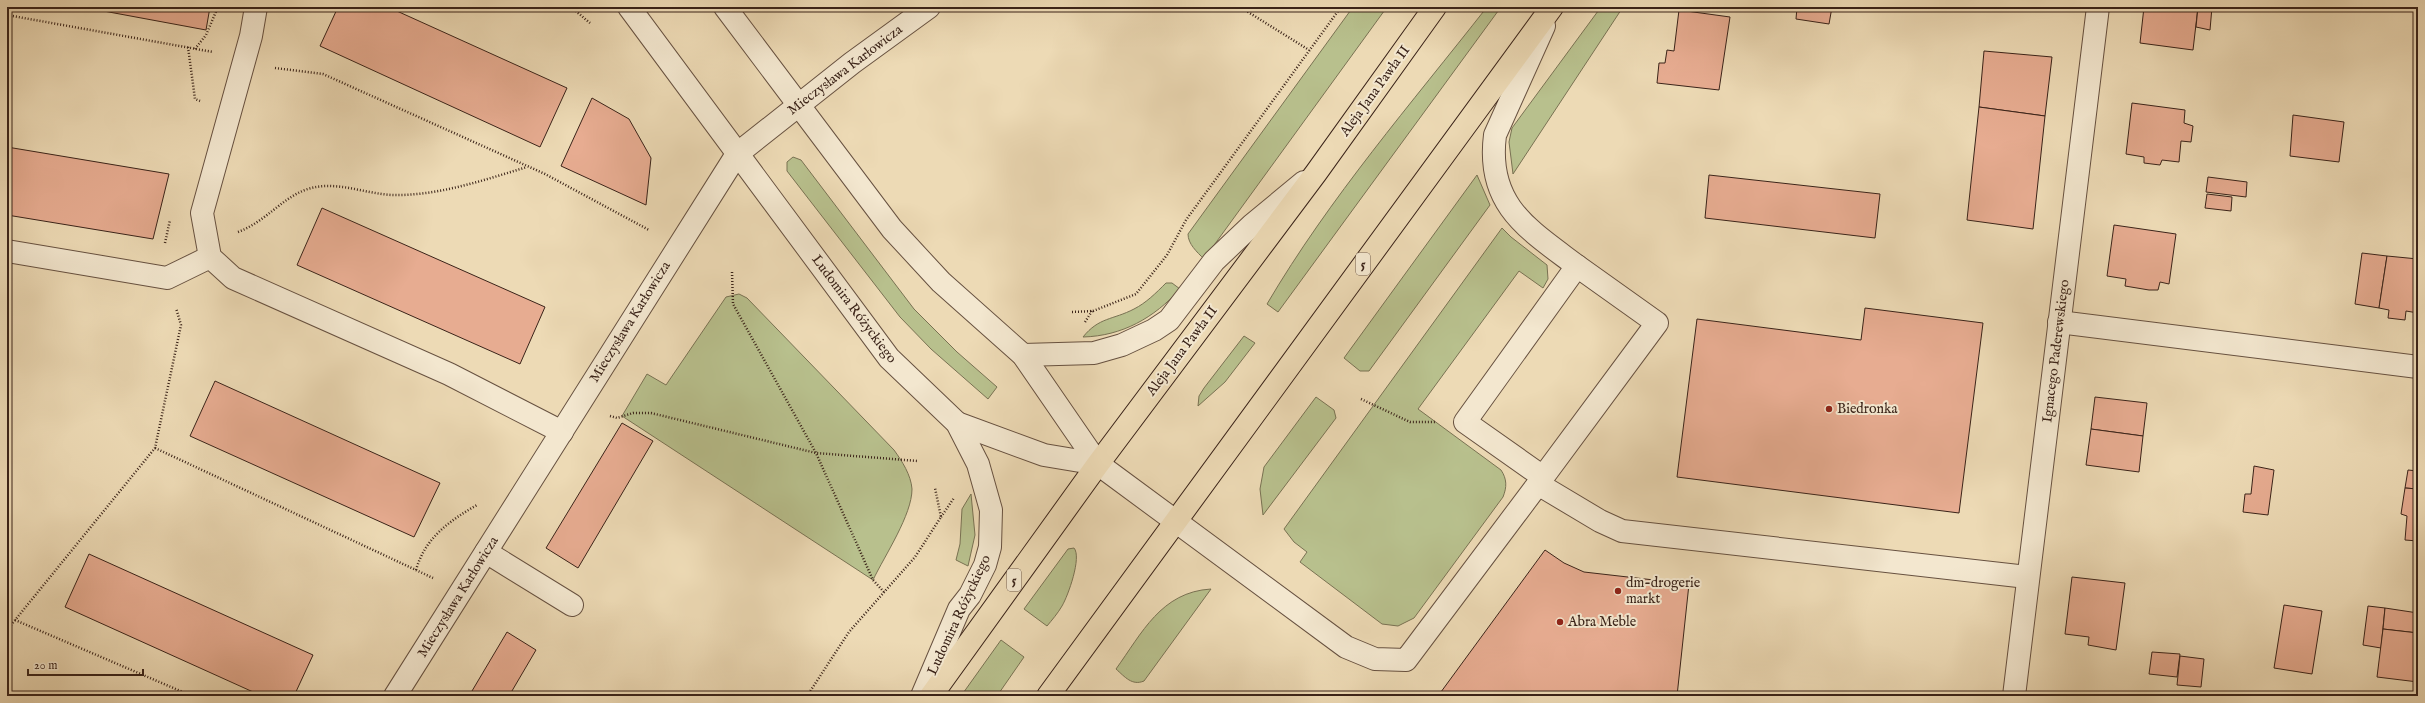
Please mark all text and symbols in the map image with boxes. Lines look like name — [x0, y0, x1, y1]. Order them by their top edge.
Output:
street label: Mieczysława Karłowicza — [784, 20, 907, 119]
street label: Aleja Jana Pawła II — [1335, 42, 1414, 141]
street label: Ludomira Różyckiego — [807, 251, 901, 367]
road number: 5 — [1356, 253, 1370, 275]
street label: Mieczysława Karłowicza — [585, 257, 675, 386]
street label: Ignacego Paderewskiego — [2038, 278, 2074, 424]
street label: Aleja Jana Pawła II — [1142, 302, 1222, 400]
place label: Biedronka — [1837, 400, 1898, 418]
marker: Biedronka — [1824, 404, 1834, 414]
street label: Mieczysława Karłowicza — [413, 532, 503, 661]
street label: Ludomira Różyckiego — [923, 551, 995, 678]
road number: 5 — [1007, 569, 1021, 591]
place label: dm-drogerie markt — [1626, 574, 1701, 608]
marker: dm-drogerie markt — [1613, 586, 1623, 596]
place label: Abra Meble — [1567, 613, 1637, 631]
marker: Abra Meble — [1555, 617, 1565, 627]
scale bar — [28, 651, 143, 677]
text: 20 m — [34, 658, 57, 673]

